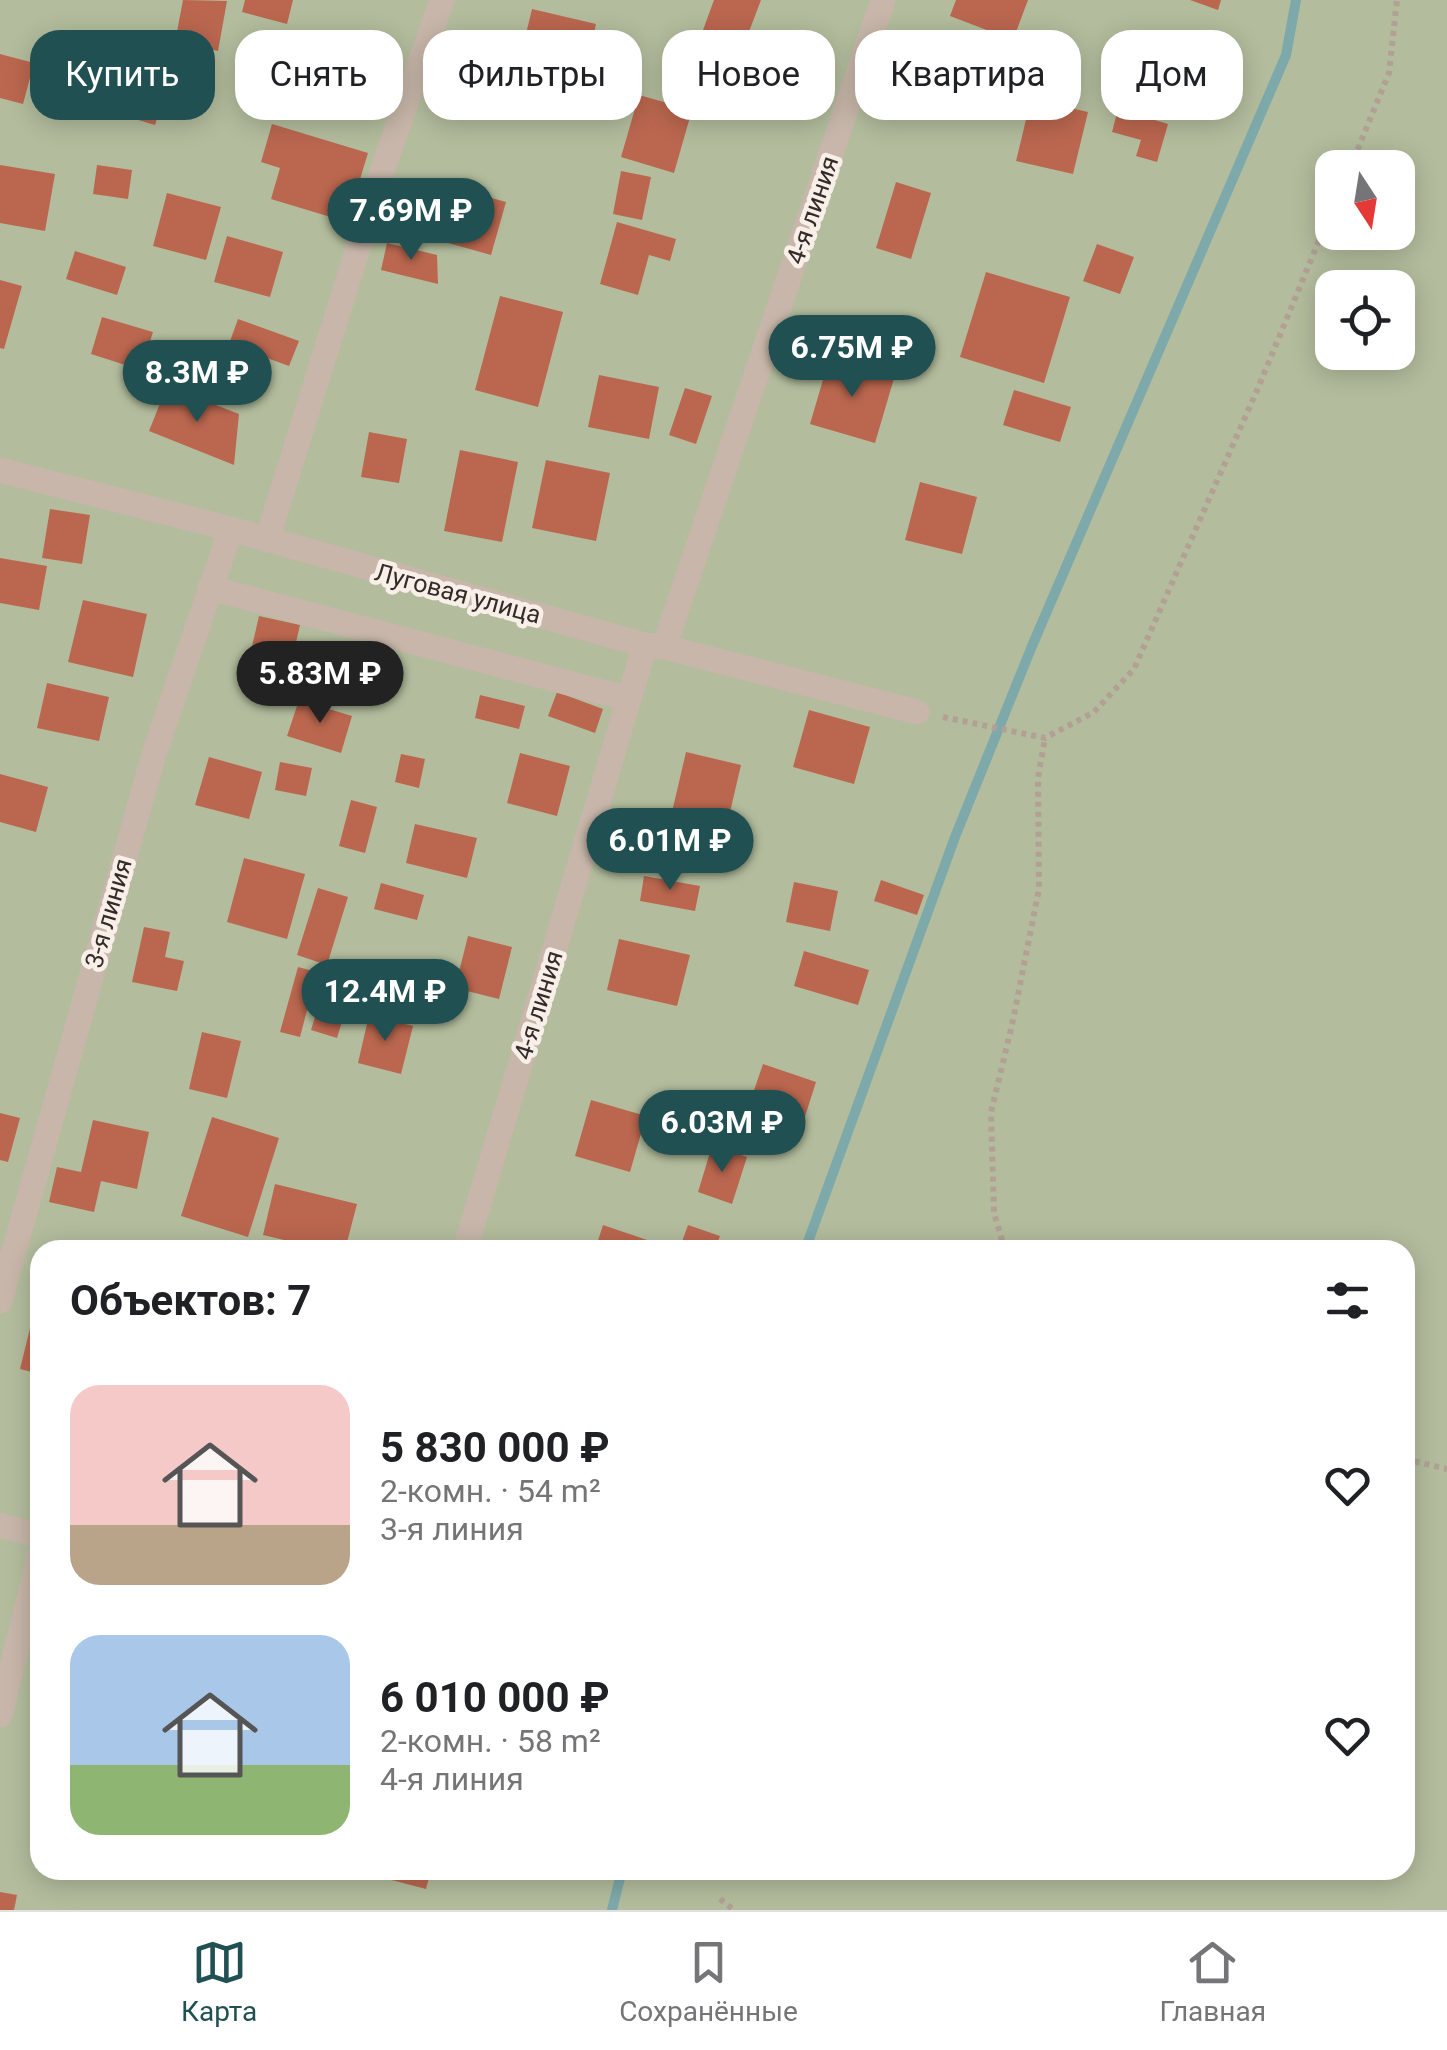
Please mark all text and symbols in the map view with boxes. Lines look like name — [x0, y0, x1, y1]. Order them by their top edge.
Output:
chip: Купить — [30, 30, 215, 120]
chip: Снять — [235, 30, 403, 120]
chip: Фильтры — [423, 30, 642, 120]
chip: Новое — [662, 30, 835, 120]
chip: Квартира — [855, 30, 1081, 120]
chip: Дом — [1101, 30, 1243, 120]
north arrow — [1315, 150, 1415, 250]
map controls — [1315, 150, 1415, 370]
street label: 4-я линия — [780, 152, 844, 268]
pin: 7.69M ₽ — [319, 178, 503, 263]
text: 7.69M ₽ — [350, 191, 472, 229]
button: locate — [1315, 270, 1415, 370]
pin: 6.75M ₽ — [760, 315, 944, 400]
text: 6.75M ₽ — [791, 328, 913, 366]
pin: 8.3M ₽ — [116, 340, 278, 425]
text: 8.3M ₽ — [145, 353, 249, 391]
street label: Луговая улица — [372, 557, 544, 630]
pin: 5.83M ₽ — [228, 641, 412, 726]
text: 5.83M ₽ — [259, 654, 381, 692]
pin: 6.01M ₽ — [578, 808, 762, 893]
text: 6.01M ₽ — [609, 821, 731, 859]
street label: 3-я линия — [79, 855, 138, 971]
street label: 4-я линия — [508, 947, 569, 1063]
pin: 12.4M ₽ — [293, 959, 477, 1044]
text: 12.4M ₽ — [324, 972, 446, 1010]
pin: 6.03M ₽ — [630, 1090, 814, 1175]
text: 6.03M ₽ — [661, 1103, 783, 1141]
icon: filters — [1320, 1273, 1375, 1328]
text: Объектов: 7 — [70, 1276, 311, 1325]
text: 5 830 000 ₽ — [380, 1423, 610, 1472]
icon: home — [150, 1425, 270, 1545]
icon: heart — [1320, 1458, 1375, 1513]
text: 2-комн. · 54 m² — [380, 1472, 601, 1510]
text: 3-я линия — [380, 1510, 524, 1548]
text: 6 010 000 ₽ — [380, 1673, 610, 1722]
icon: home — [150, 1675, 270, 1795]
icon: heart — [1320, 1708, 1375, 1763]
text: 2-комн. · 58 m² — [380, 1722, 601, 1760]
text: 4-я линия — [380, 1760, 524, 1798]
tab: Карта — [181, 1935, 257, 2028]
tab: Сохранённые — [619, 1935, 798, 2028]
tab: Главная — [1160, 1935, 1266, 2028]

